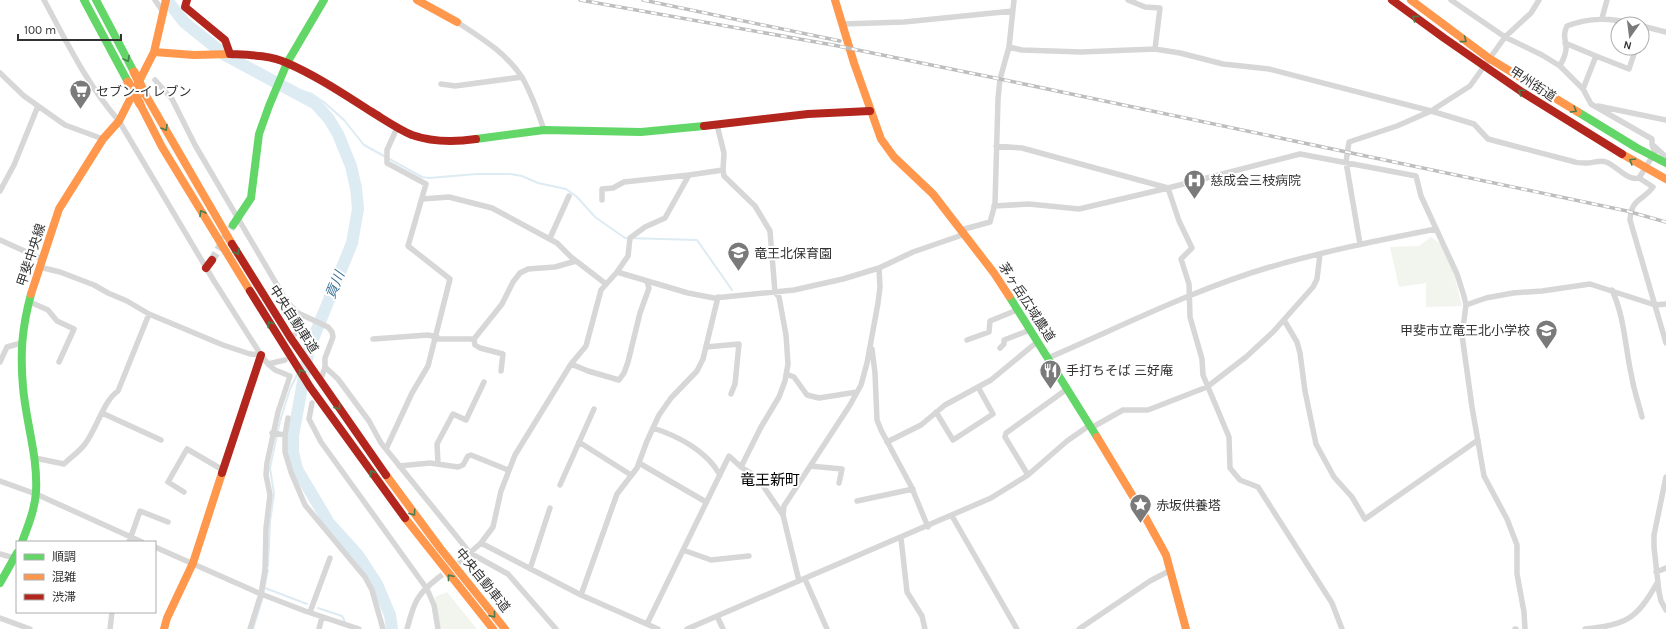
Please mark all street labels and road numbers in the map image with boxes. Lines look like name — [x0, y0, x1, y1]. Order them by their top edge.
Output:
street label: 甲州街道 — [1507, 64, 1559, 104]
street label: 甲斐中央線 — [14, 222, 48, 288]
street label: 茅ヶ岳広域農道 — [996, 260, 1058, 344]
street label: 中央自動車道 — [266, 282, 322, 356]
street label: 中央自動車道 — [453, 545, 513, 615]

